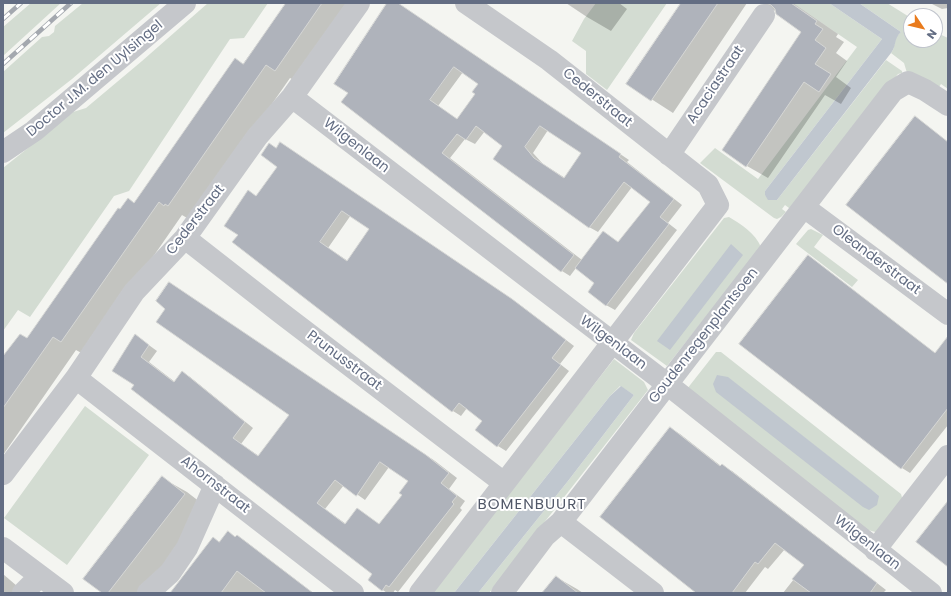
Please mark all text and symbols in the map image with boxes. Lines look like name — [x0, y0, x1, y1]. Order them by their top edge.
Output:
north arrow — [903, 8, 943, 48]
street label: Doctor J.M. den Uylsingel — [24, 17, 166, 141]
text: N — [923, 26, 941, 42]
street label: Acaciastraat — [684, 43, 748, 127]
street label: Cederstraat — [559, 65, 635, 131]
street label: Wilgenlaan — [320, 115, 392, 177]
street label: Cederstraat — [163, 182, 229, 258]
street label: Oleanderstraat — [828, 221, 924, 299]
street label: Goudenregenplantsoen — [646, 265, 762, 407]
street label: Wilgenlaan — [576, 313, 650, 373]
street label: Prunusstraat — [303, 327, 385, 395]
street label: Ahornstraat — [177, 453, 253, 517]
district label: BOMENBUURT — [478, 496, 586, 514]
street label: Wilgenlaan — [831, 512, 903, 574]

